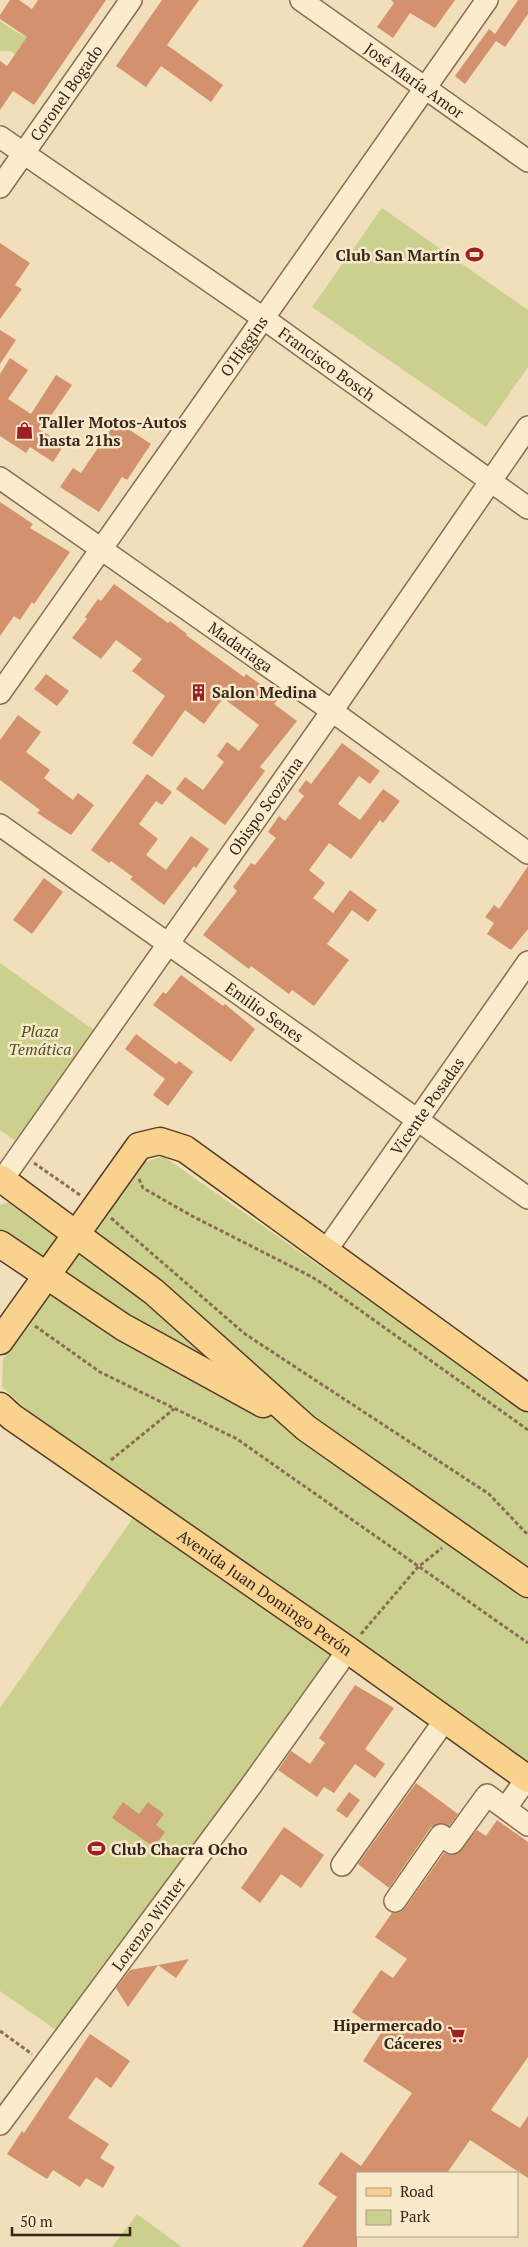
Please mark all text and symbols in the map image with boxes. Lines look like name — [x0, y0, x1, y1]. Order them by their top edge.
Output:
street label: José María Amor — [360, 37, 469, 124]
street label: Coronel Bogado — [25, 40, 108, 145]
place label: Club San Martín — [335, 244, 461, 266]
sports icon: Club San Martín — [464, 245, 484, 265]
street label: O'Higgins — [215, 311, 273, 381]
street label: Francisco Bosch — [274, 322, 380, 406]
place label: Taller Motos-Autos hasta 21hs — [39, 411, 187, 451]
shop icon: Taller Motos-Autos hasta 21hs — [15, 421, 35, 441]
street label: Madariaga — [204, 616, 277, 677]
place label: Salon Medina — [212, 681, 317, 703]
building icon: Salon Medina — [188, 682, 208, 702]
street label: Obispo Scozzina — [223, 752, 308, 860]
street label: Emilio Senes — [221, 977, 308, 1047]
park label: Plaza Temática — [8, 1020, 72, 1060]
street label: Vicente Posadas — [385, 1053, 469, 1160]
street label: Avenida Juan Domingo Perón — [173, 1524, 357, 1661]
place label: Club Chacra Ocho — [111, 1838, 248, 1860]
sports icon: Club Chacra Ocho — [87, 1839, 107, 1859]
street label: Lorenzo Winter — [106, 1872, 191, 1975]
place label: Hipermercado Cáceres — [333, 2014, 442, 2054]
supermarket icon: Hipermercado Cáceres — [446, 2024, 466, 2044]
legend — [356, 2172, 518, 2237]
text: Road — [400, 2181, 433, 2201]
scale bar — [12, 2204, 130, 2236]
text: Park — [400, 2206, 430, 2226]
text: 50 m — [20, 2211, 53, 2231]

